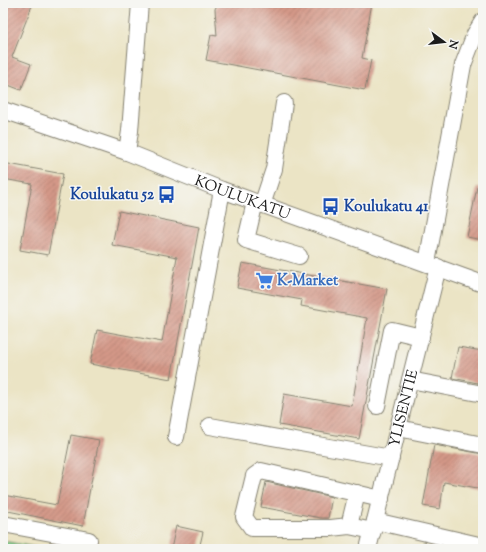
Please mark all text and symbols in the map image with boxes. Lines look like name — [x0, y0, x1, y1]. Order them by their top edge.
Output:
north arrow — [424, 22, 464, 62]
text: N — [444, 37, 462, 51]
street label: KOULUKATU — [191, 171, 293, 226]
bus stop icon: Koulukatu 52 — [157, 184, 177, 204]
place label: Koulukatu 52 — [70, 185, 155, 206]
bus stop icon: Koulukatu 41 — [321, 196, 341, 216]
place label: Koulukatu 41 — [344, 197, 429, 218]
supermarket icon: K-Market — [254, 270, 274, 290]
place label: K-Market — [277, 271, 339, 292]
street label: YLISENTIE — [385, 368, 424, 450]

